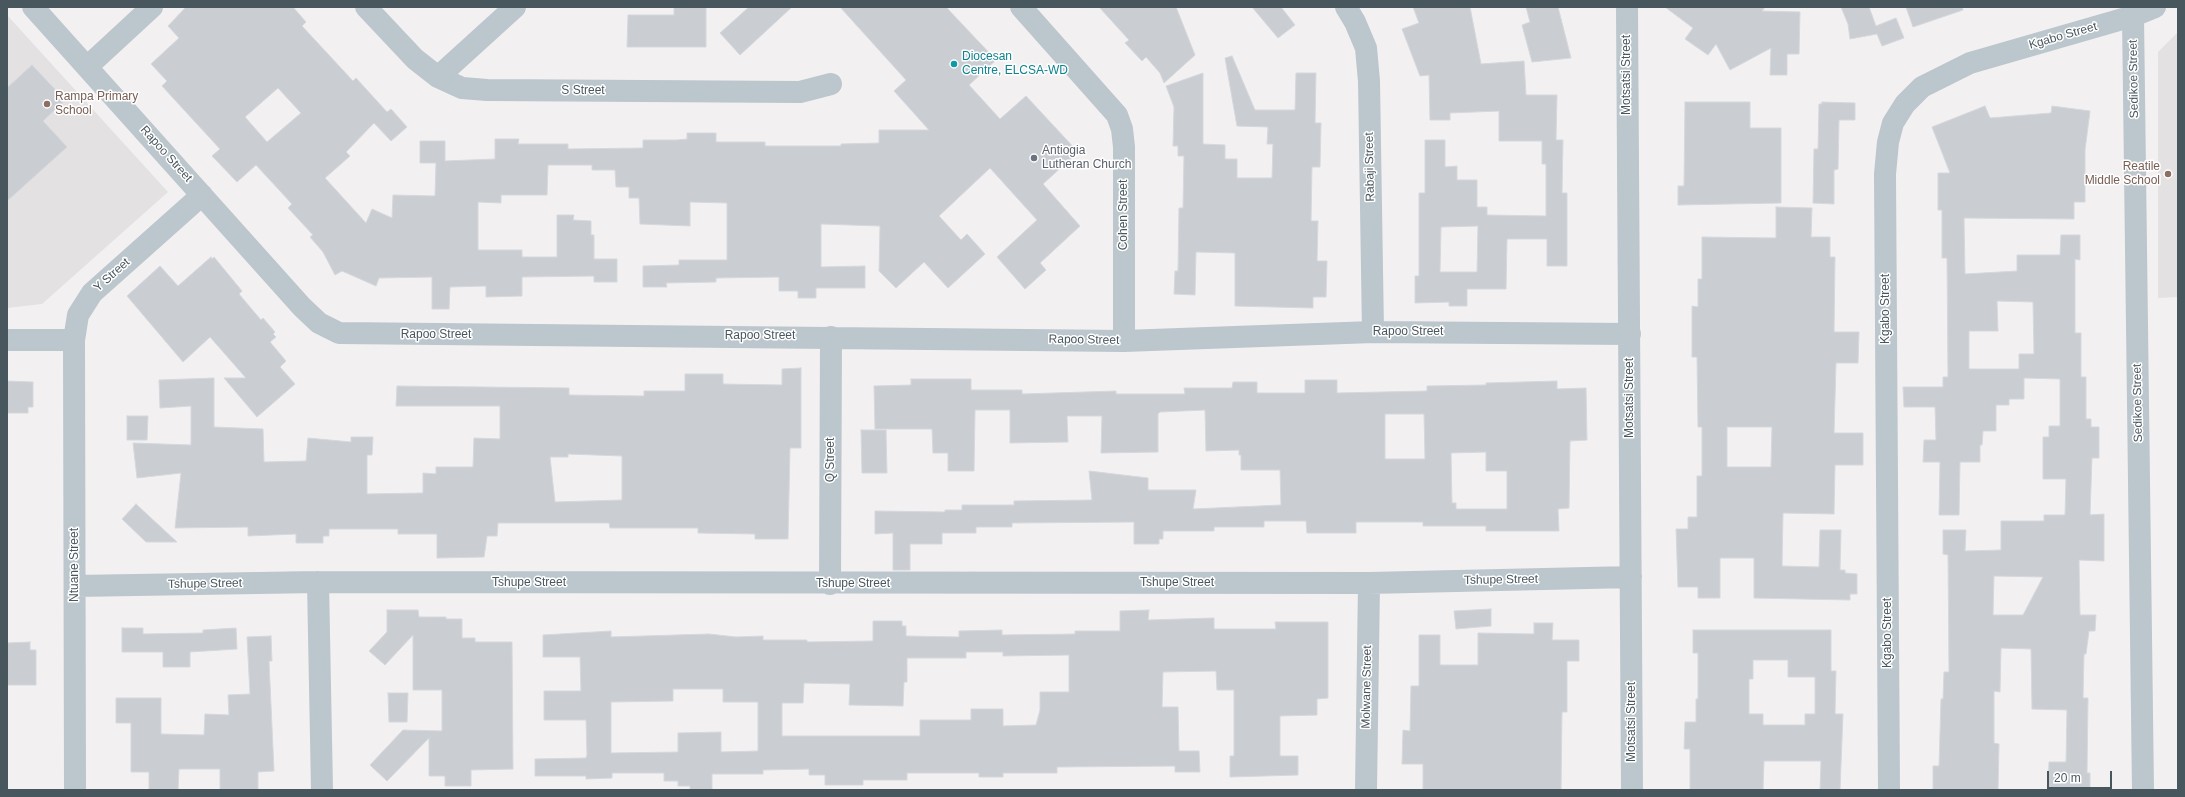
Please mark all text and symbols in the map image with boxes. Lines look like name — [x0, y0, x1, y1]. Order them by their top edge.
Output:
street label: Kgabo Street — [2027, 19, 2099, 53]
street label: Motsatsi Street — [1620, 35, 1634, 115]
street label: Sedikoe Street — [2126, 40, 2142, 118]
place label: Diocesan Centre, ELCSA-WD — [962, 50, 1068, 78]
marker: Diocesan Centre, ELCSA-WD — [949, 59, 959, 69]
street label: S Street — [561, 84, 605, 98]
place label: Rampa Primary School — [55, 90, 138, 118]
marker: Rampa Primary School — [42, 99, 52, 109]
street label: Rapoo Street — [137, 123, 195, 185]
street label: Rabaji Street — [1362, 132, 1378, 202]
place label: Antiogia Lutheran Church — [1042, 144, 1131, 172]
marker: Antiogia Lutheran Church — [1029, 153, 1039, 163]
place label: Reatile Middle School — [2085, 160, 2160, 188]
marker: Reatile Middle School — [2163, 169, 2173, 179]
street label: Cohen Street — [1117, 180, 1131, 250]
street label: Y Street — [91, 255, 133, 295]
street label: Kgabo Street — [1879, 274, 1893, 344]
street label: Rapoo Street — [1373, 325, 1443, 339]
street label: Rapoo Street — [401, 328, 471, 342]
street label: Rapoo Street — [725, 329, 795, 343]
street label: Rapoo Street — [1049, 332, 1119, 348]
street label: Motsatsi Street — [1623, 358, 1637, 438]
street label: Sedikoe Street — [2130, 364, 2146, 442]
street label: Q Street — [824, 438, 838, 482]
street label: Ntuane Street — [68, 528, 82, 602]
street label: Tshupe Street — [1464, 572, 1538, 588]
street label: Tshupe Street — [168, 576, 242, 592]
street label: Tshupe Street — [492, 576, 566, 590]
street label: Tshupe Street — [1140, 576, 1214, 590]
street label: Tshupe Street — [816, 577, 890, 591]
street label: Kgabo Street — [1881, 598, 1895, 668]
street label: Molwane Street — [1359, 645, 1375, 729]
street label: Motsatsi Street — [1625, 682, 1639, 762]
scale bar — [2049, 763, 2114, 789]
text: 20 m — [2054, 771, 2081, 785]

